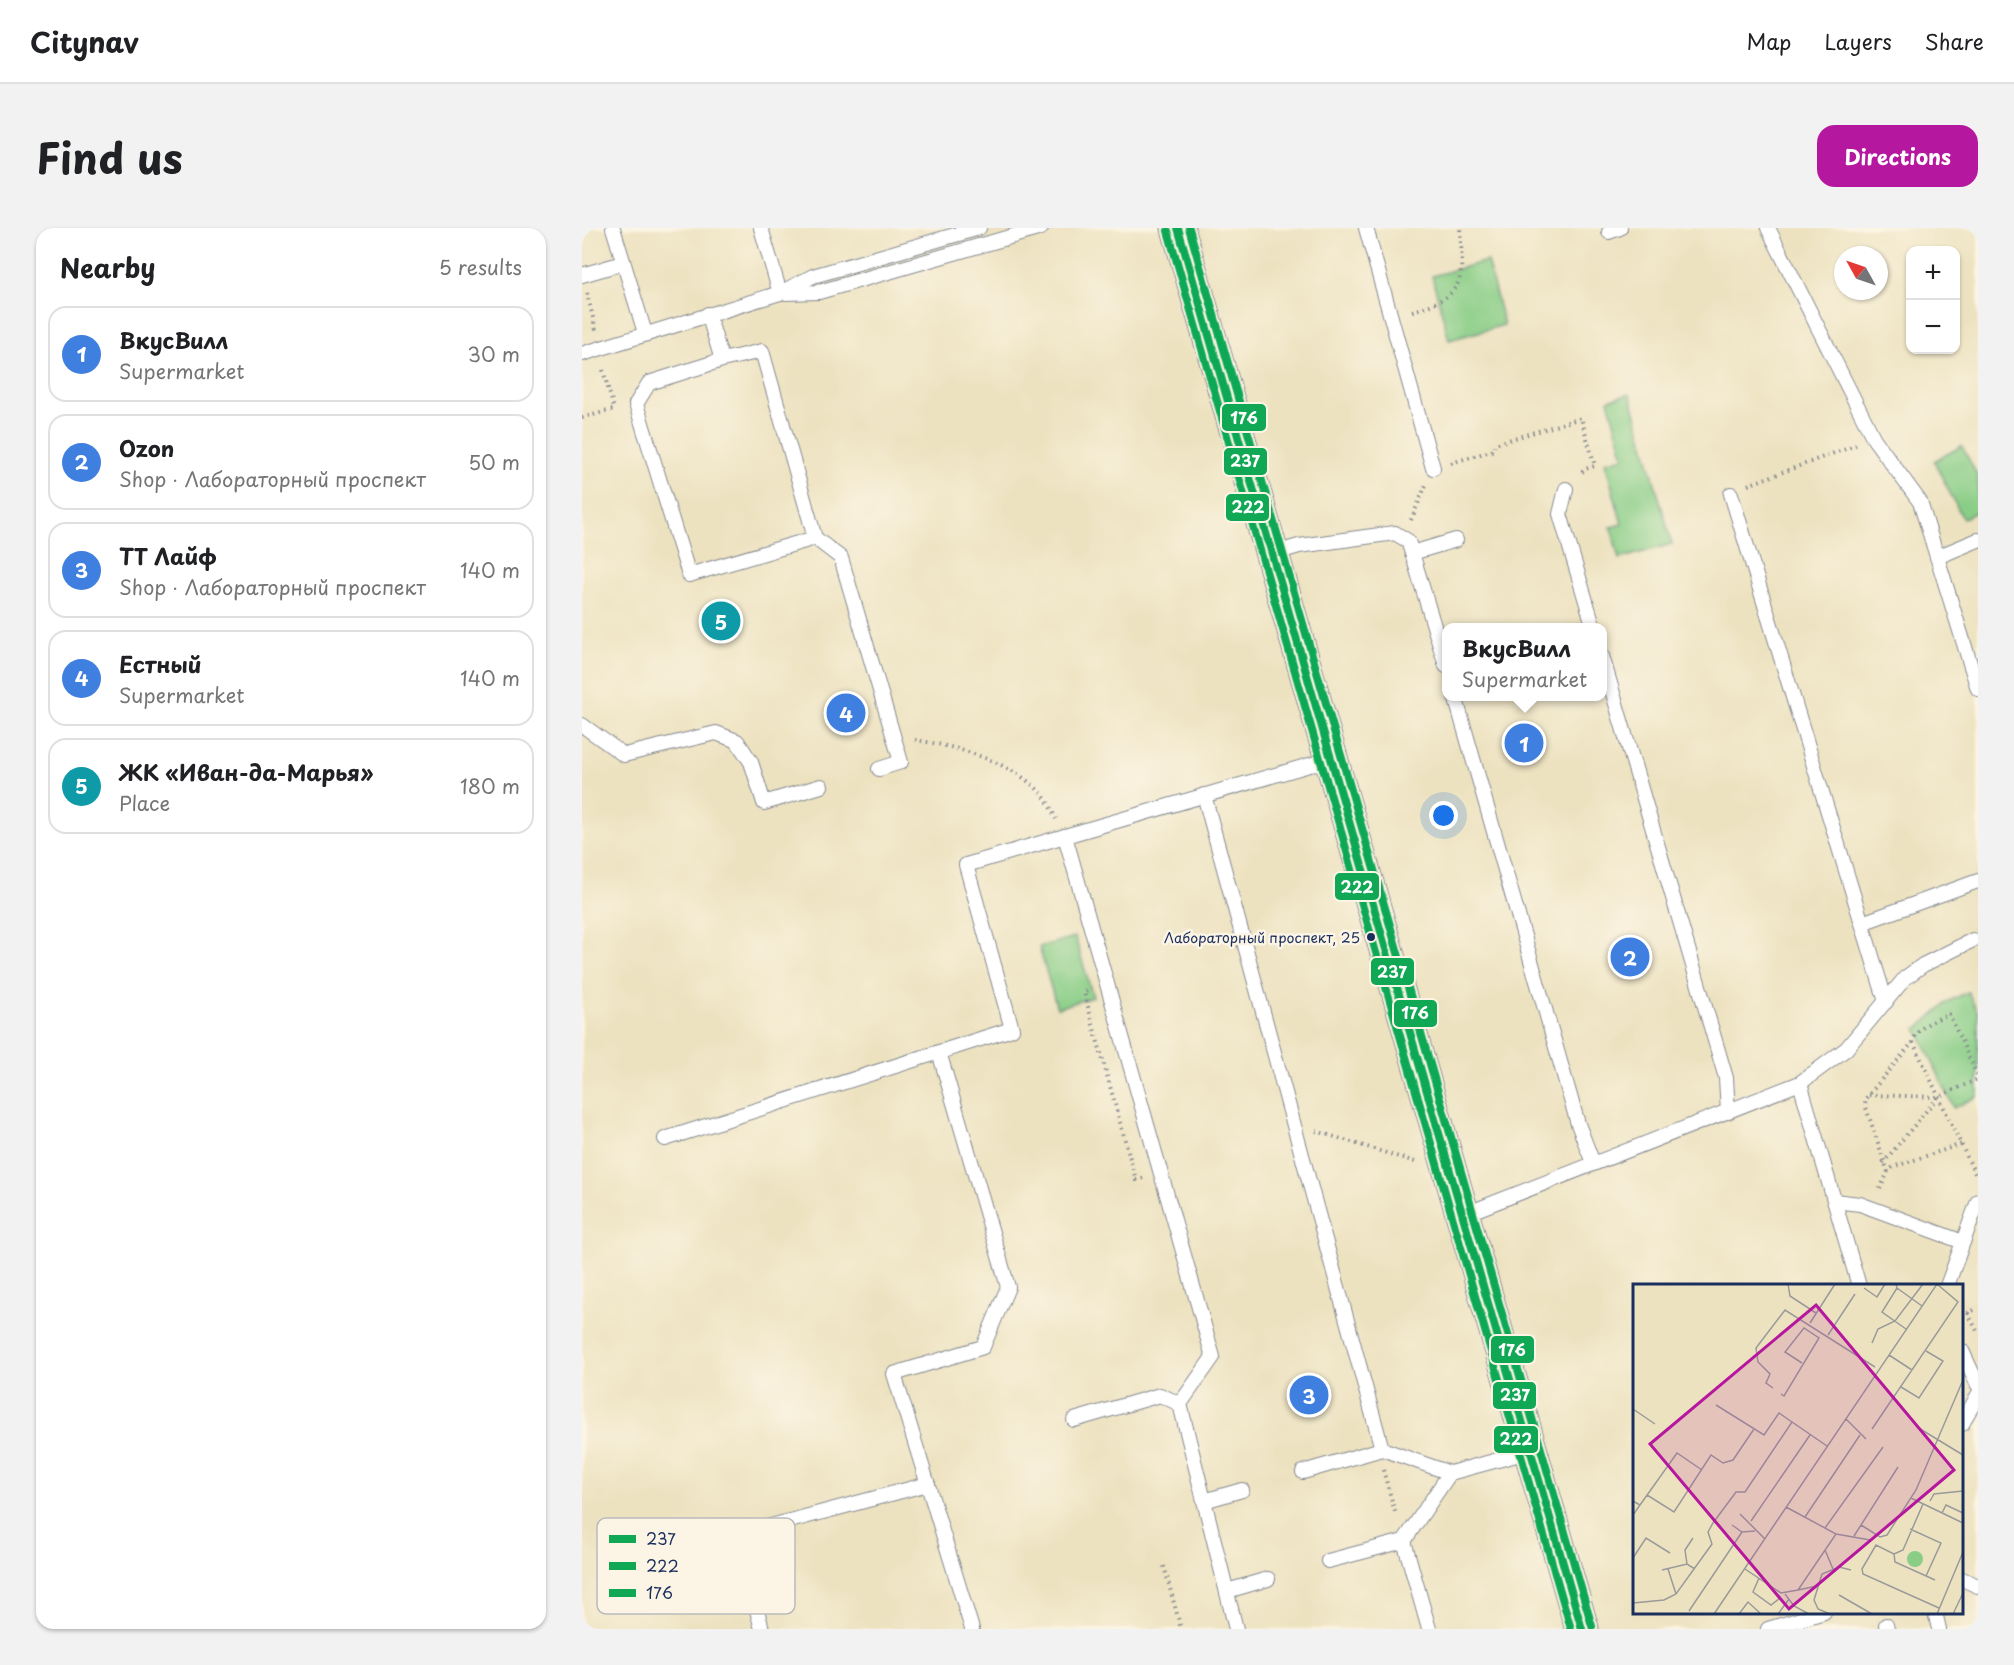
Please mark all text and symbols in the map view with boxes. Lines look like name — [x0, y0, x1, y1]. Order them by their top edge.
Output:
text: Citynav — [30, 20, 139, 63]
text: Map — [1747, 25, 1791, 57]
text: Layers — [1824, 25, 1892, 57]
text: Share — [1925, 25, 1984, 57]
text: Find us — [36, 125, 183, 188]
button: Directions — [1817, 125, 1978, 187]
north arrow — [1834, 246, 1888, 300]
map controls — [1906, 246, 1960, 354]
button: + — [1906, 246, 1960, 300]
text: Nearby — [60, 248, 155, 287]
text: 5 results — [439, 252, 522, 282]
button: − — [1906, 300, 1960, 354]
text: ВкусВилл — [119, 323, 228, 356]
text: 1 — [77, 339, 86, 369]
text: 30 m — [467, 339, 520, 369]
text: Supermarket — [119, 356, 245, 386]
line badge: 176 — [1221, 403, 1267, 432]
text: 176 — [1230, 405, 1258, 429]
text: Ozon — [119, 431, 174, 464]
text: 2 — [74, 447, 89, 477]
text: 50 m — [468, 447, 520, 477]
line badge: 237 — [1223, 447, 1268, 476]
text: 237 — [1230, 448, 1261, 472]
text: Shop · Лабораторный проспект — [119, 464, 426, 494]
line badge: 222 — [1225, 493, 1270, 522]
text: 222 — [1232, 494, 1264, 518]
text: ТТ Лайф — [119, 539, 217, 572]
text: 3 — [75, 555, 88, 585]
text: 140 m — [460, 555, 520, 585]
text: Shop · Лабораторный проспект — [119, 572, 426, 602]
pin: 5 — [702, 598, 740, 644]
popup — [1442, 623, 1607, 701]
text: ВкусВилл — [1462, 631, 1571, 664]
text: Естный — [119, 647, 202, 680]
text: 4 — [75, 663, 88, 693]
text: 140 m — [460, 663, 520, 693]
text: Supermarket — [1462, 664, 1587, 694]
text: Supermarket — [119, 680, 245, 710]
pin: 4 — [826, 690, 866, 736]
pin: 1 — [1504, 720, 1544, 766]
text: ЖК «Иван-да-Марья» — [119, 755, 373, 788]
text: 5 — [75, 771, 88, 801]
text: 180 m — [460, 771, 520, 801]
text: Place — [119, 788, 170, 818]
your location — [1429, 801, 1458, 830]
line badge: 222 — [1334, 872, 1380, 901]
text: 222 — [1341, 874, 1373, 898]
place label: Лабораторный проспект, 25 — [1164, 927, 1360, 948]
marker: Лабораторный проспект, 25 — [1365, 931, 1377, 943]
pin: 2 — [1610, 934, 1650, 980]
line badge: 237 — [1370, 957, 1415, 986]
text: 237 — [1377, 959, 1408, 983]
line badge: 176 — [1393, 999, 1438, 1028]
text: 176 — [1401, 1000, 1429, 1024]
inset map — [1633, 1284, 1963, 1614]
line badge: 176 — [1490, 1335, 1535, 1364]
text: 176 — [1498, 1337, 1526, 1361]
pin: 3 — [1290, 1372, 1328, 1418]
line badge: 237 — [1492, 1381, 1537, 1410]
text: 237 — [1500, 1382, 1531, 1406]
line badge: 222 — [1493, 1425, 1539, 1454]
text: 222 — [1500, 1426, 1532, 1450]
legend — [597, 1518, 795, 1614]
text: 237 — [646, 1526, 676, 1550]
text: 222 — [646, 1553, 679, 1577]
text: 176 — [646, 1580, 673, 1604]

